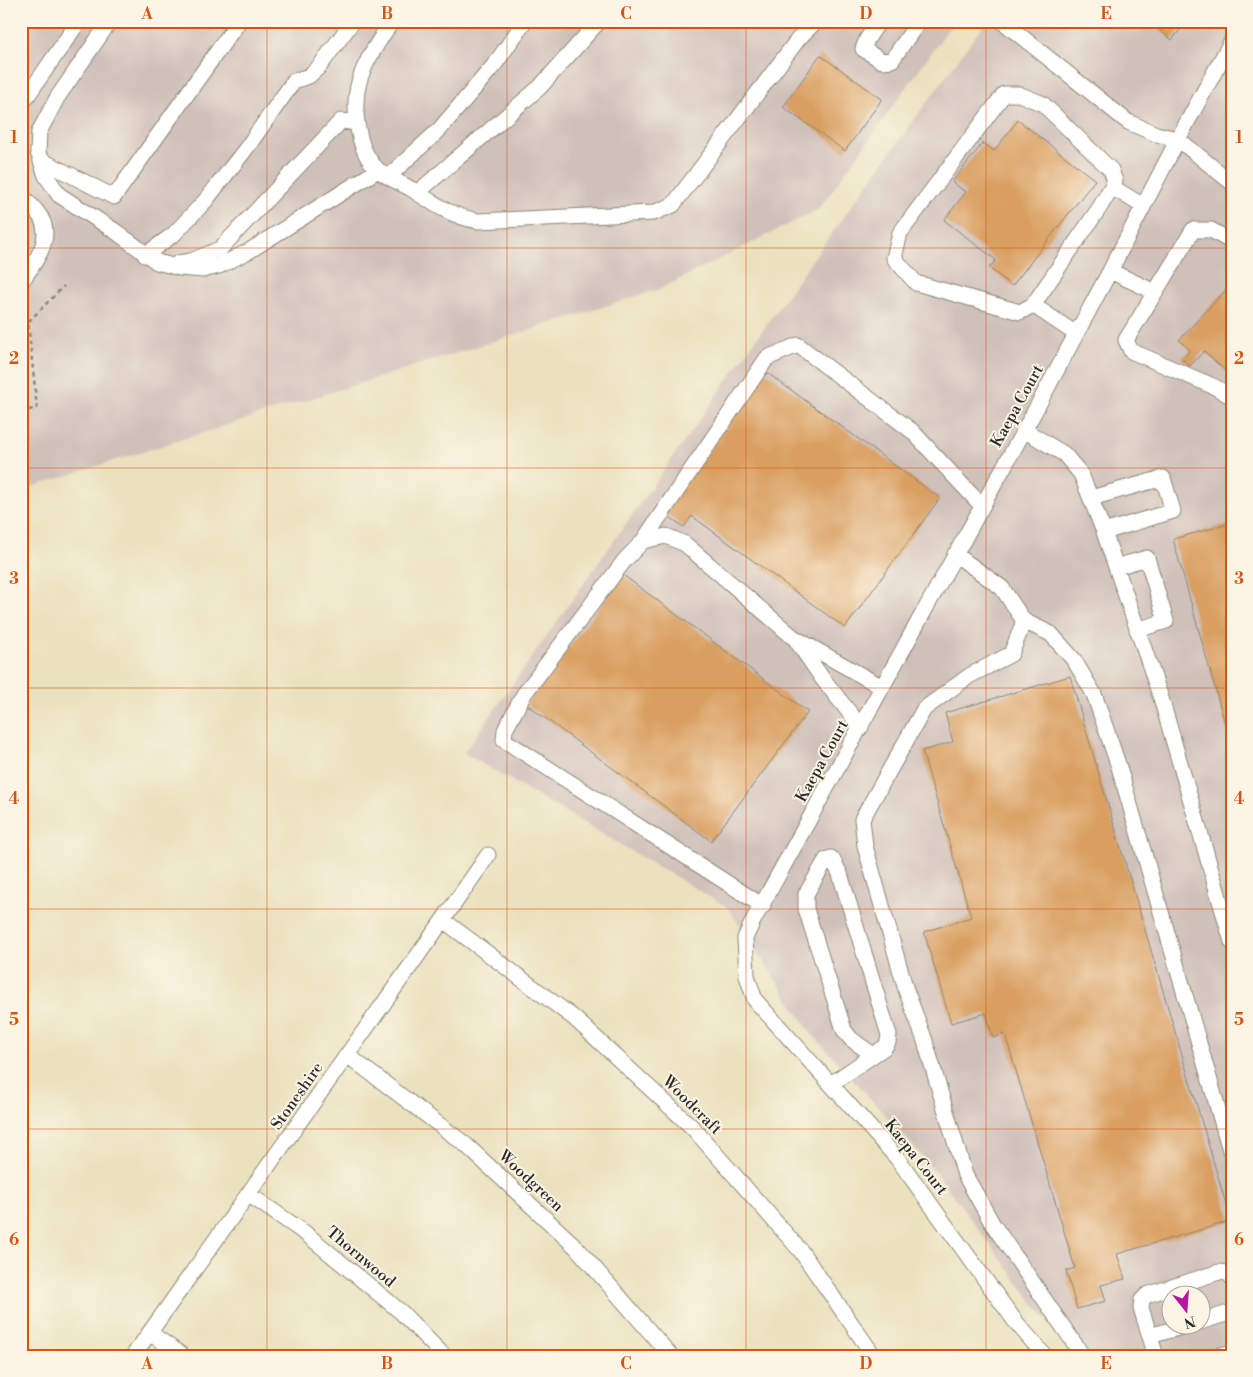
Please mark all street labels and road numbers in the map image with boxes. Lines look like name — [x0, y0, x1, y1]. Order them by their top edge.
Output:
street label: Kaepa Court — [986, 361, 1048, 451]
street label: Kaepa Court — [791, 716, 853, 806]
street label: Stoneshire — [266, 1058, 328, 1134]
street label: Woodcraft — [658, 1071, 726, 1139]
street label: Kaepa Court — [880, 1115, 952, 1199]
street label: Woodgreen — [494, 1145, 568, 1216]
street label: Thornwood — [322, 1222, 400, 1292]

